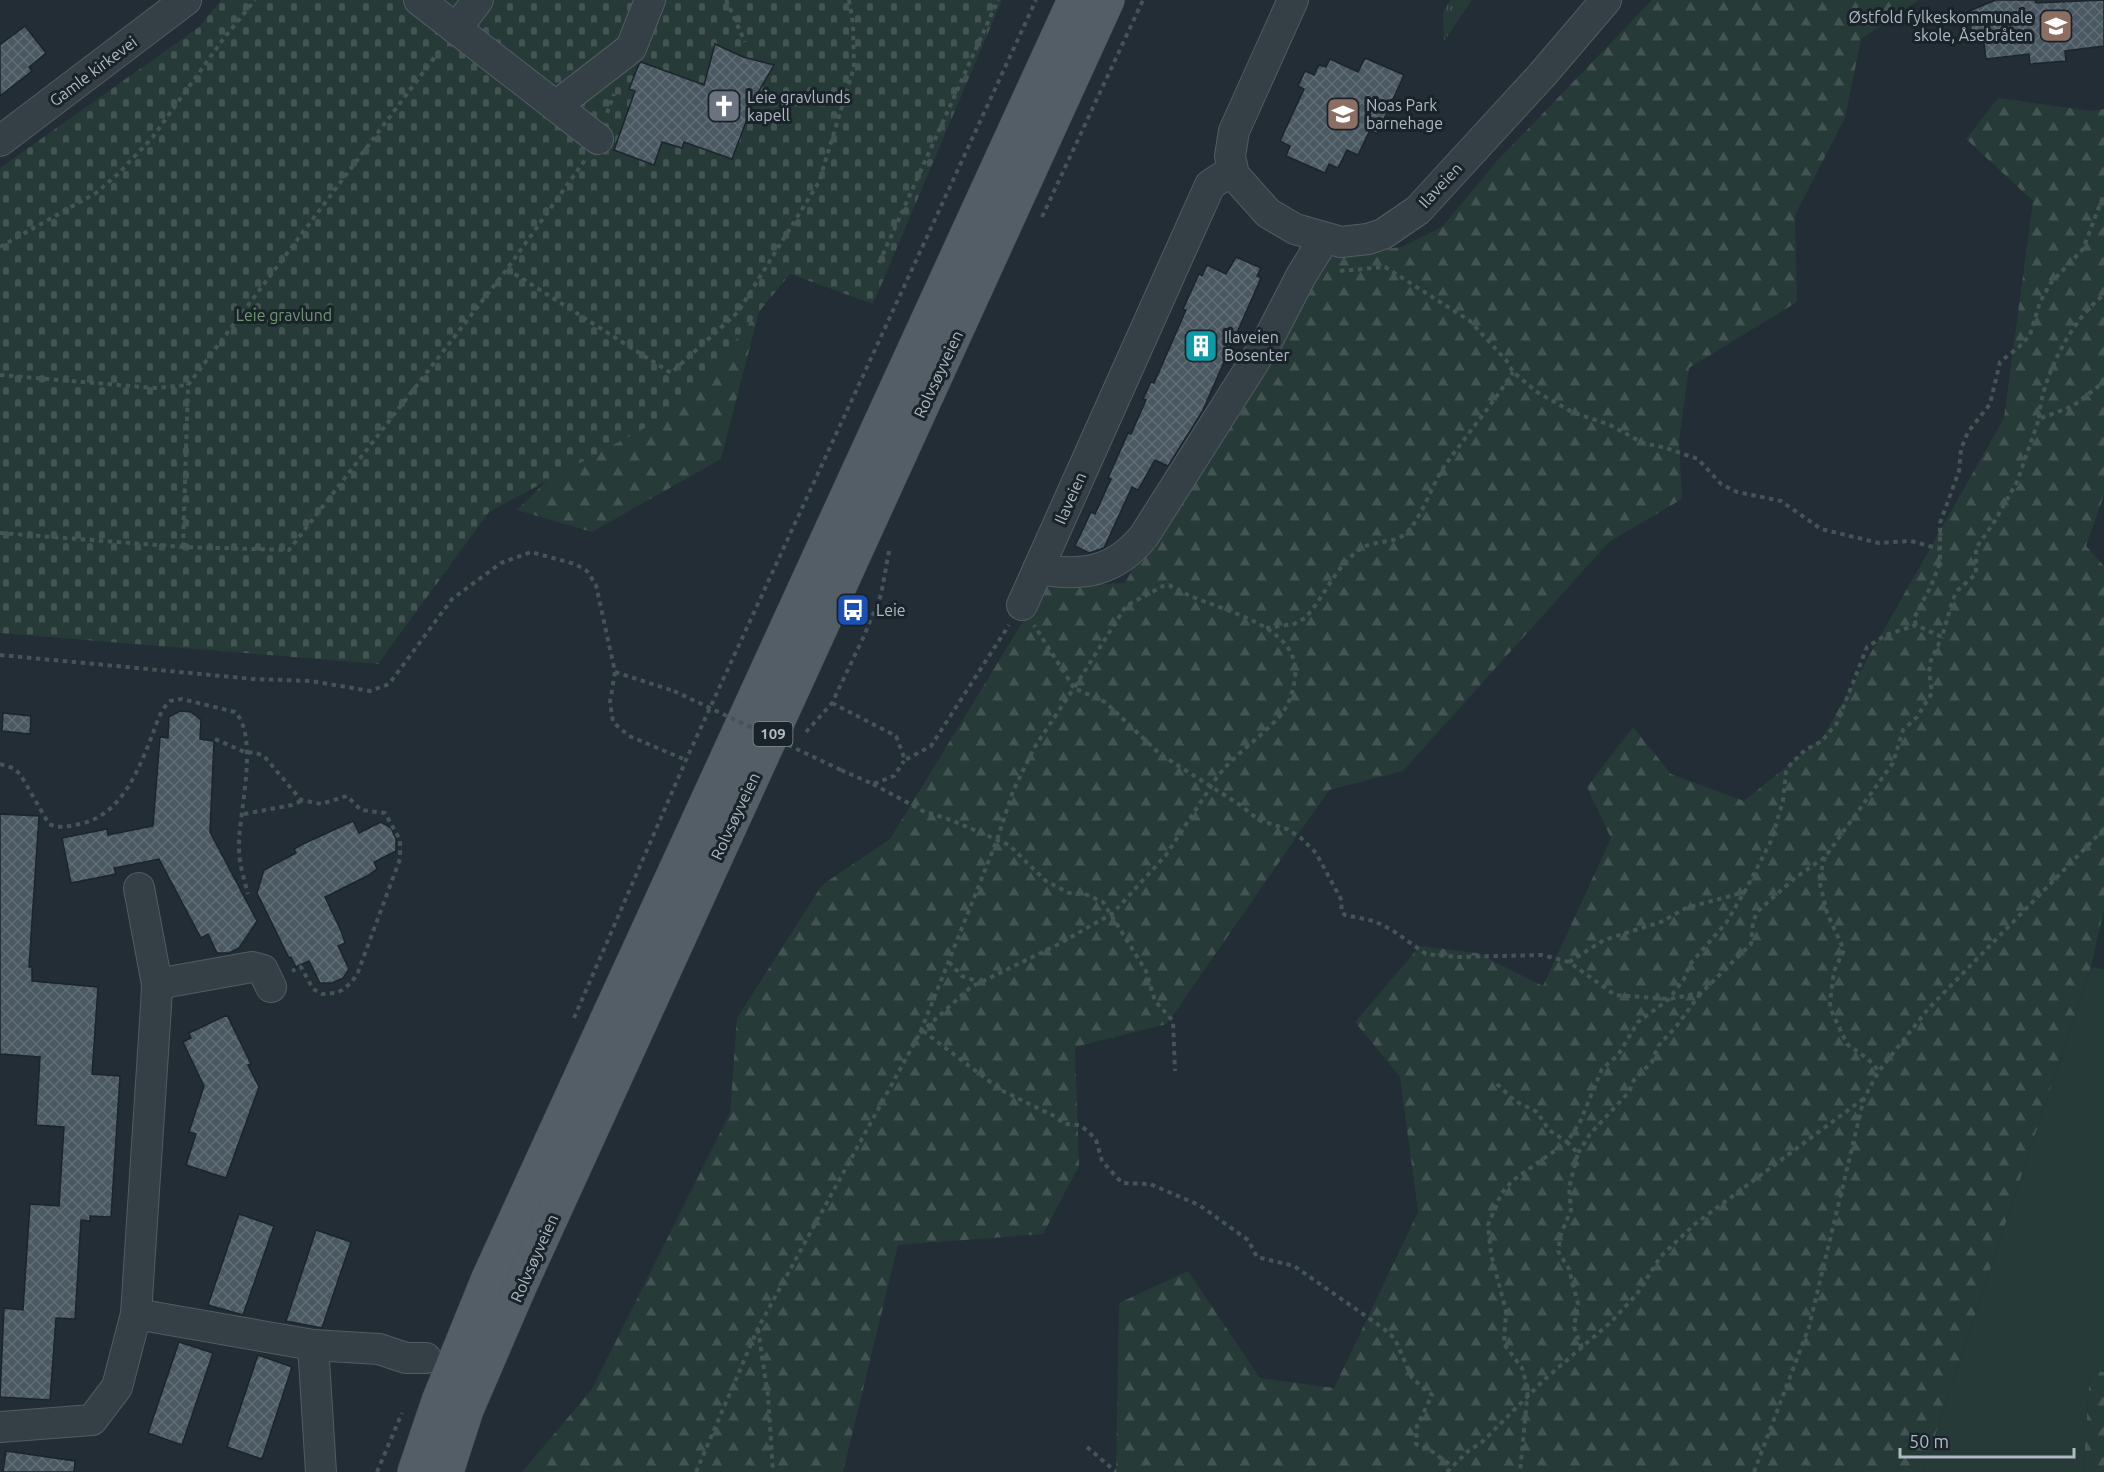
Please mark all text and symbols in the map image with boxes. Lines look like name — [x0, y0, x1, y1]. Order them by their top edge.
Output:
place label: Østfold fylkeskommunale skole, Åsebråten — [1849, 8, 2033, 44]
school or university icon: Østfold fylkeskommunale skole, Åsebråten — [2038, 8, 2074, 44]
street label: Gamle kirkevei — [46, 32, 140, 110]
church icon: Leie gravlunds kapell — [706, 88, 742, 124]
place label: Leie gravlunds kapell — [747, 88, 850, 124]
school or university icon: Noas Park barnehage — [1325, 96, 1361, 132]
place label: Noas Park barnehage — [1366, 96, 1443, 132]
street label: Ilaveien — [1415, 159, 1465, 211]
park label: Leie gravlund — [236, 306, 332, 324]
street label: Rolvsøyveien — [910, 328, 966, 420]
building icon: Ilaveien Bosenter — [1183, 328, 1219, 364]
place label: Ilaveien Bosenter — [1224, 328, 1290, 364]
street label: Ilaveien — [1051, 469, 1089, 527]
bus stop icon: Leie — [835, 592, 871, 628]
place label: Leie — [876, 601, 906, 619]
road number: 109 — [754, 722, 792, 746]
street label: Rolvsøyveien — [707, 770, 763, 862]
street label: Rolvsøyveien — [507, 1211, 561, 1305]
scale bar — [1900, 1421, 2074, 1459]
text: 50 m — [1909, 1431, 1949, 1451]

